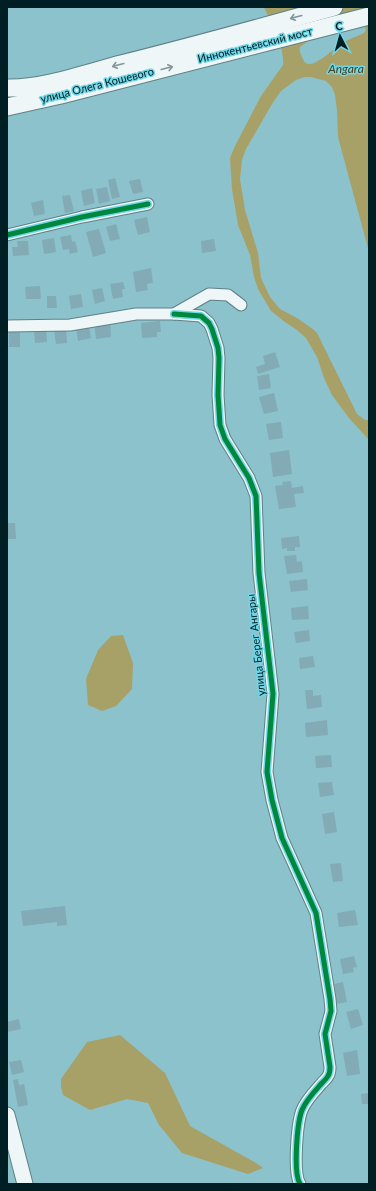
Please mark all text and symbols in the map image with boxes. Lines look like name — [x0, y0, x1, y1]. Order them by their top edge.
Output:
one-way arrow — [290, 14, 303, 21]
north arrow — [320, 16, 360, 56]
text: С — [335, 19, 344, 32]
street label: Иннокентьевский мост — [196, 24, 314, 65]
water label: Angara — [327, 61, 364, 76]
one-way arrow — [111, 62, 124, 69]
one-way arrow — [160, 63, 173, 71]
street label: улица Олега Кошевого — [39, 64, 155, 105]
street label: улица Берег Ангары — [244, 593, 267, 697]

